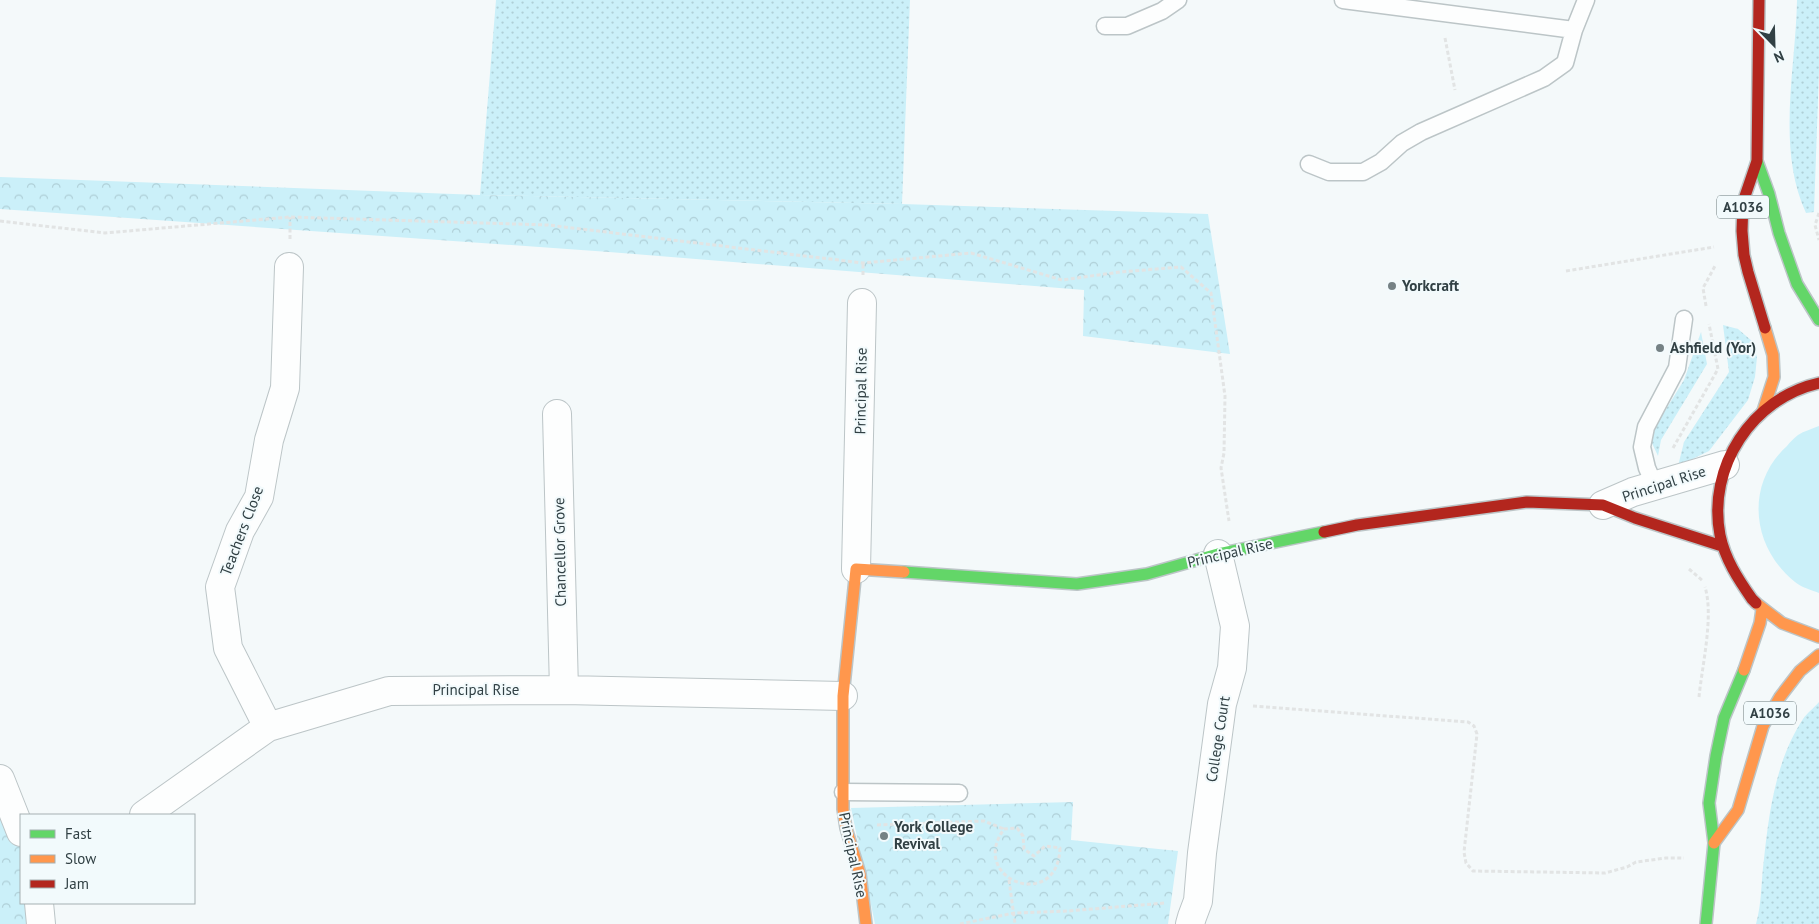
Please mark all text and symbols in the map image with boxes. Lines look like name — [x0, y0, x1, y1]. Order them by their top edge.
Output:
north arrow — [1749, 20, 1799, 70]
text: N — [1771, 47, 1787, 67]
road number: A1036 — [1717, 196, 1769, 218]
place label: Yorkcraft — [1401, 276, 1460, 295]
marker: Yorkcraft — [1386, 280, 1398, 292]
place label: Ashfield (Yor) — [1670, 338, 1756, 357]
marker: Ashfield (Yor) — [1654, 342, 1666, 354]
street label: Principal Rise — [850, 347, 871, 435]
street label: Principal Rise — [1620, 461, 1708, 506]
street label: Teachers Close — [216, 483, 267, 578]
street label: Chancellor Grove — [549, 497, 570, 607]
street label: Principal Rise — [1185, 533, 1274, 572]
street label: Principal Rise — [433, 680, 519, 699]
street label: College Court — [1201, 695, 1234, 783]
road number: A1036 — [1744, 701, 1796, 724]
street label: Principal Rise — [835, 810, 872, 899]
legend — [20, 814, 195, 904]
place label: York College Revival — [893, 817, 973, 853]
text: Fast — [65, 824, 92, 843]
marker: York College Revival — [878, 830, 890, 842]
text: Slow — [65, 849, 96, 868]
text: Jam — [64, 874, 89, 893]

